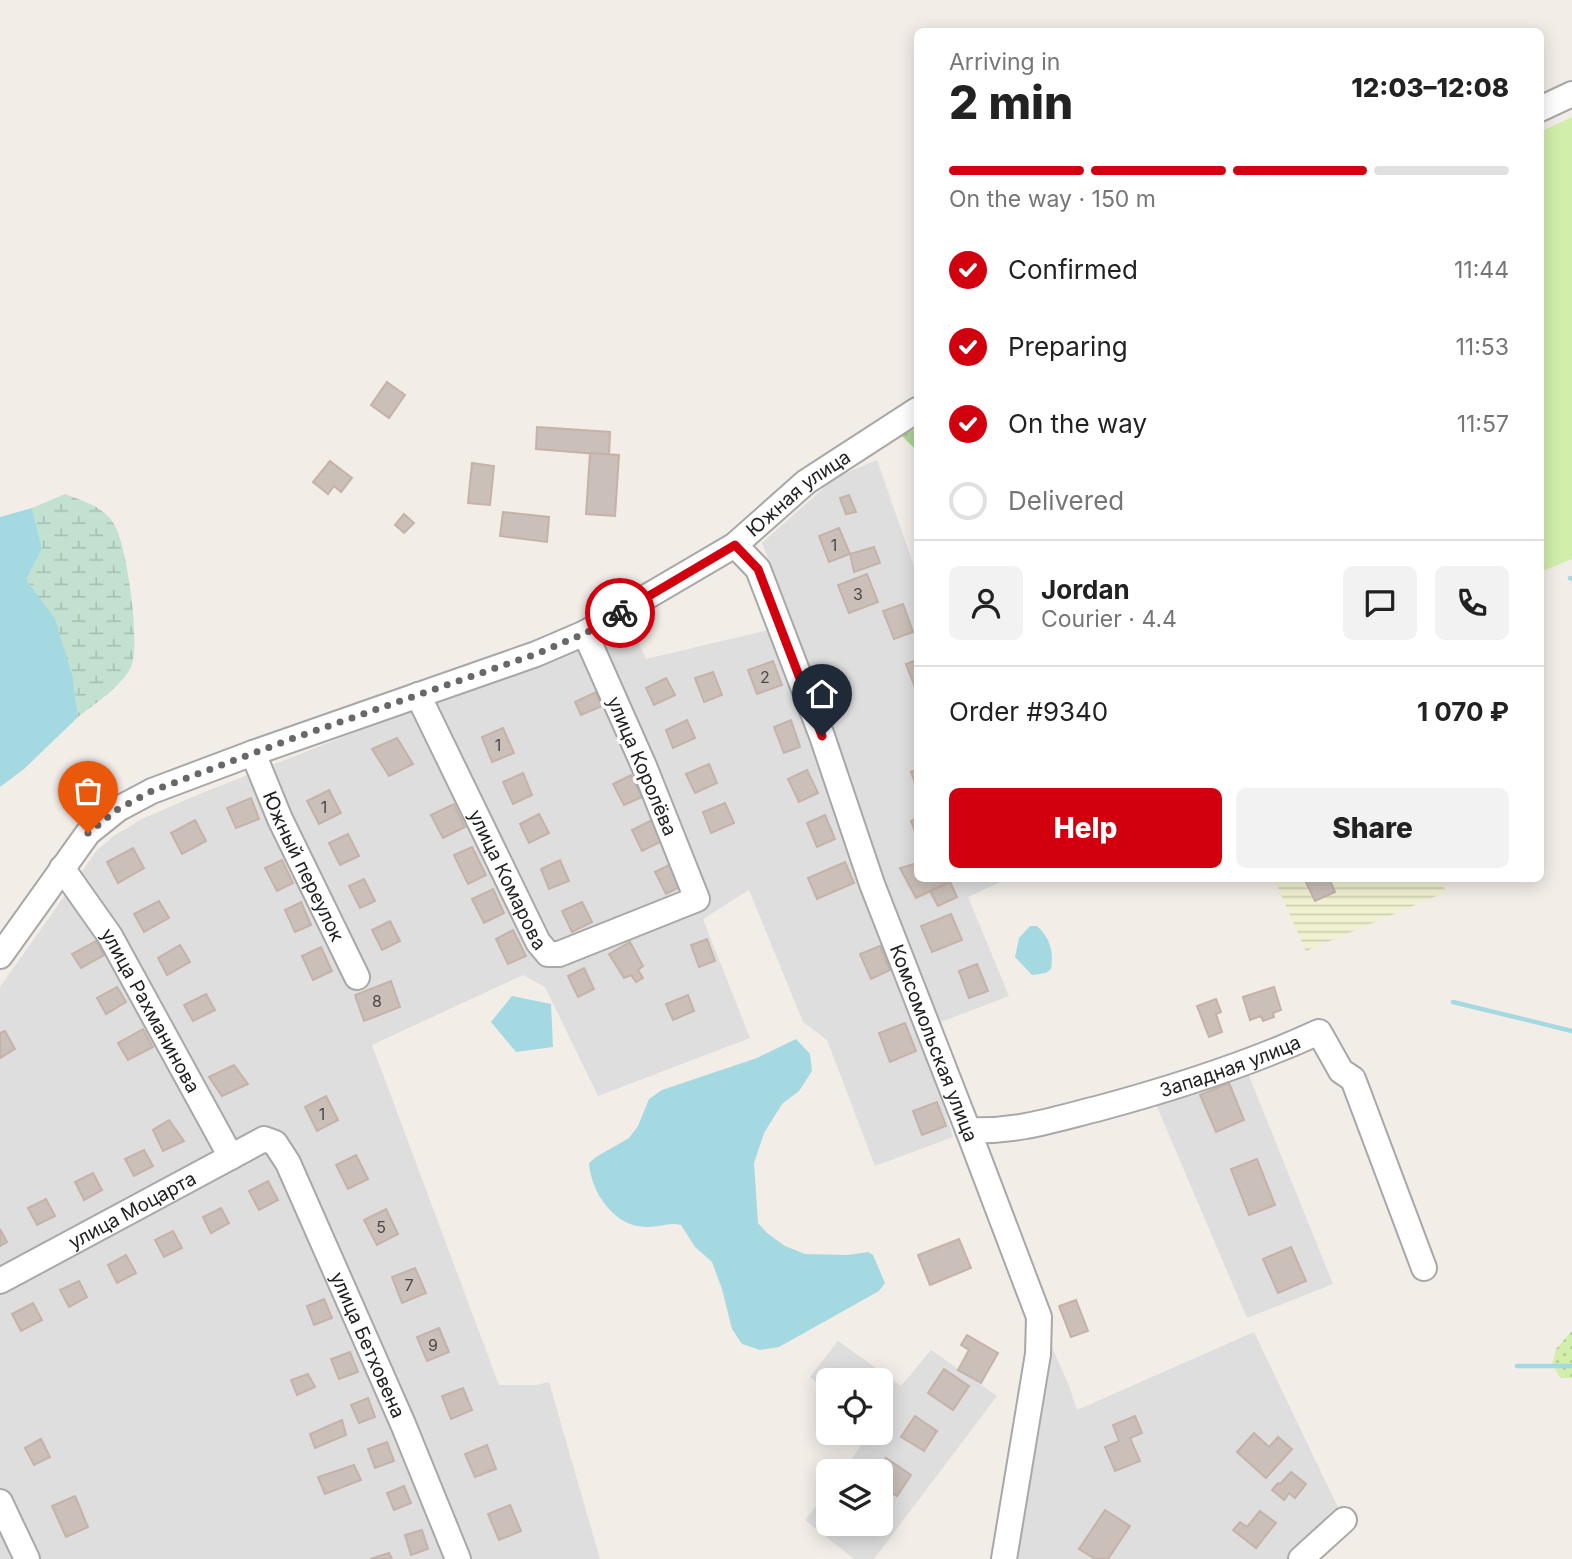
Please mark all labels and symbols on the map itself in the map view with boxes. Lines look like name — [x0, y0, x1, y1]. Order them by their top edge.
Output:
street label: Южная улица — [741, 445, 854, 541]
house number: 1 — [831, 535, 837, 555]
courier — [585, 578, 655, 648]
house number: 3 — [853, 584, 863, 604]
pin — [792, 664, 852, 736]
house number: 2 — [760, 667, 770, 687]
street label: улица Королёва — [602, 693, 682, 839]
house number: 1 — [495, 735, 501, 755]
pin — [58, 761, 118, 833]
street label: Южный переулок — [258, 788, 350, 946]
house number: 1 — [321, 797, 327, 817]
street label: улица Комарова — [464, 806, 551, 954]
street label: улица Рахманинова — [96, 923, 205, 1097]
street label: Комсомольская улица — [885, 941, 983, 1145]
house number: 8 — [372, 991, 382, 1011]
street label: Западная улица — [1157, 1030, 1304, 1102]
house number: 1 — [319, 1104, 325, 1124]
street label: улица Моцарта — [64, 1166, 200, 1254]
house number: 5 — [376, 1217, 386, 1237]
street label: улица Бетховена — [326, 1268, 410, 1421]
house number: 7 — [404, 1275, 414, 1295]
house number: 9 — [428, 1335, 438, 1355]

